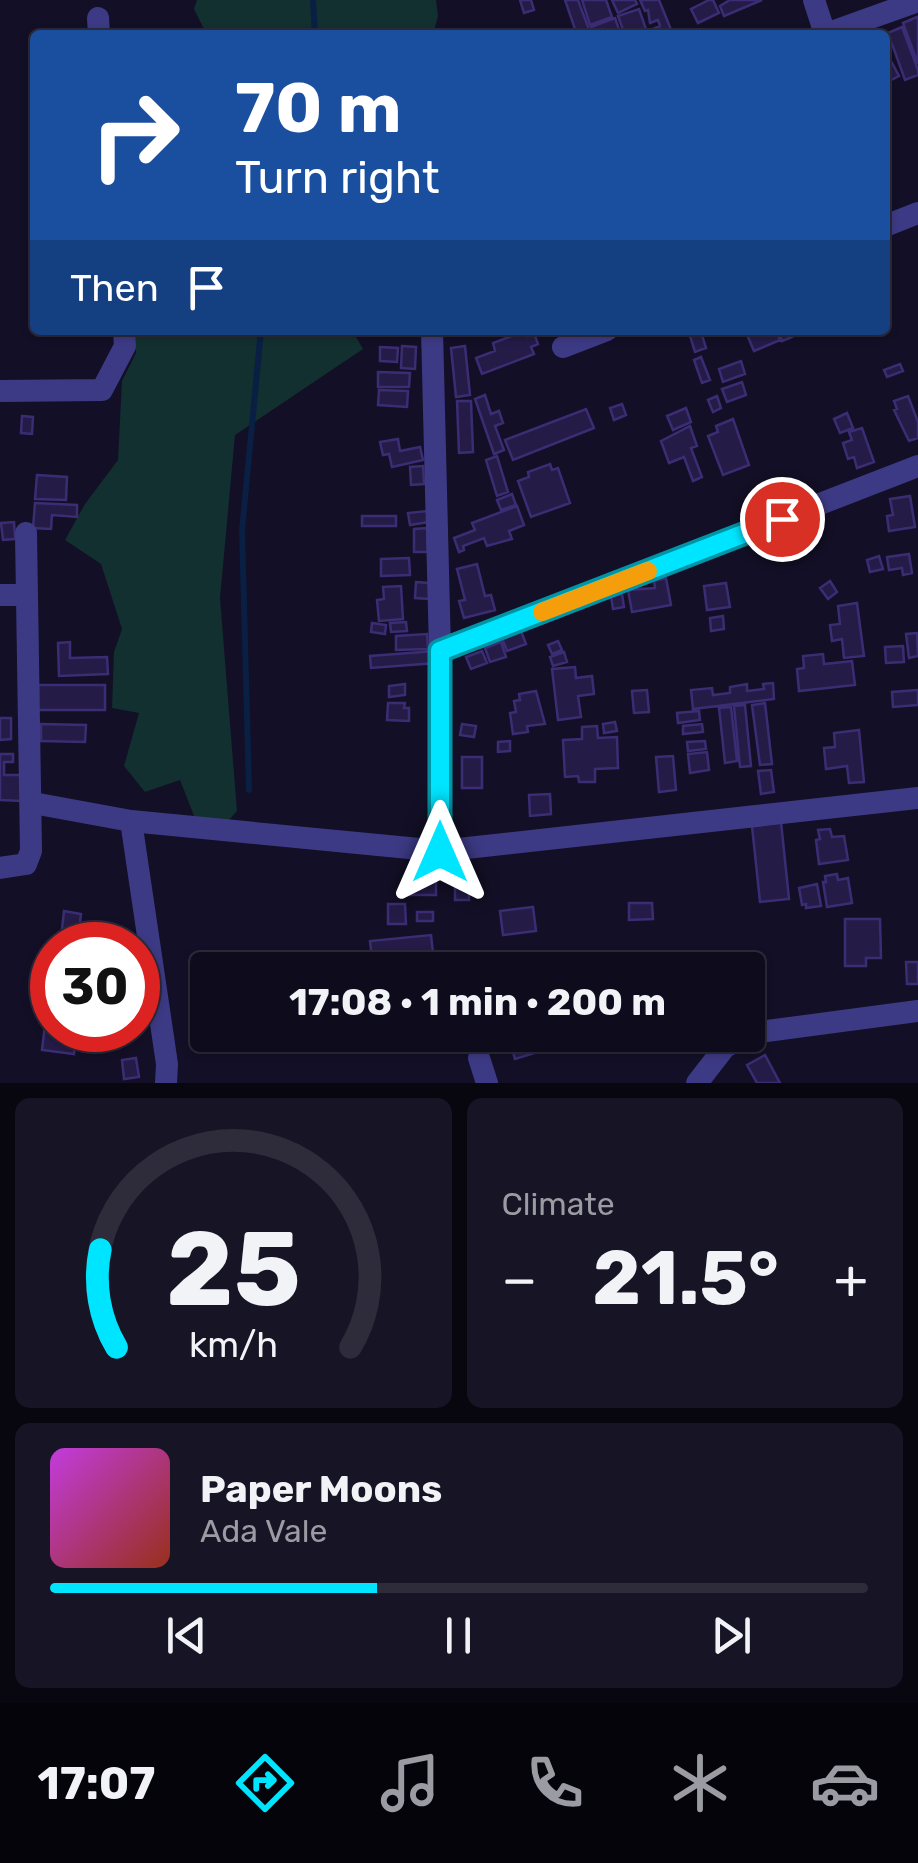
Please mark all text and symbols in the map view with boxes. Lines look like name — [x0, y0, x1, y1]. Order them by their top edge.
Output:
text: 70 m — [235, 67, 402, 150]
icon: right — [70, 70, 200, 200]
text: Turn right — [235, 151, 439, 204]
icon: arrive — [179, 260, 234, 315]
text: Then — [70, 265, 159, 311]
pin — [740, 477, 825, 562]
icon: arrive — [755, 492, 810, 547]
position arrow — [388, 800, 492, 904]
speed limit sign: 30 — [30, 922, 160, 1052]
text: 17:08 · 1 min · 200 m — [289, 979, 666, 1025]
text: Climate — [502, 1185, 615, 1223]
text: 25 — [166, 1208, 301, 1331]
text: 21.5° — [592, 1234, 779, 1323]
text: − — [502, 1247, 537, 1312]
text: + — [834, 1247, 868, 1312]
text: km/h — [189, 1324, 278, 1366]
text: Paper Moons — [200, 1466, 442, 1512]
text: Ada Vale — [200, 1512, 327, 1550]
icon: previous — [159, 1608, 214, 1663]
icon: pause — [431, 1608, 486, 1663]
icon: next — [704, 1608, 759, 1663]
icon: directions — [230, 1748, 300, 1818]
icon: music — [375, 1748, 445, 1818]
icon: phone — [520, 1748, 590, 1818]
icon: climate — [665, 1748, 735, 1818]
icon: car — [810, 1748, 880, 1818]
text: 17:07 — [38, 1757, 155, 1810]

